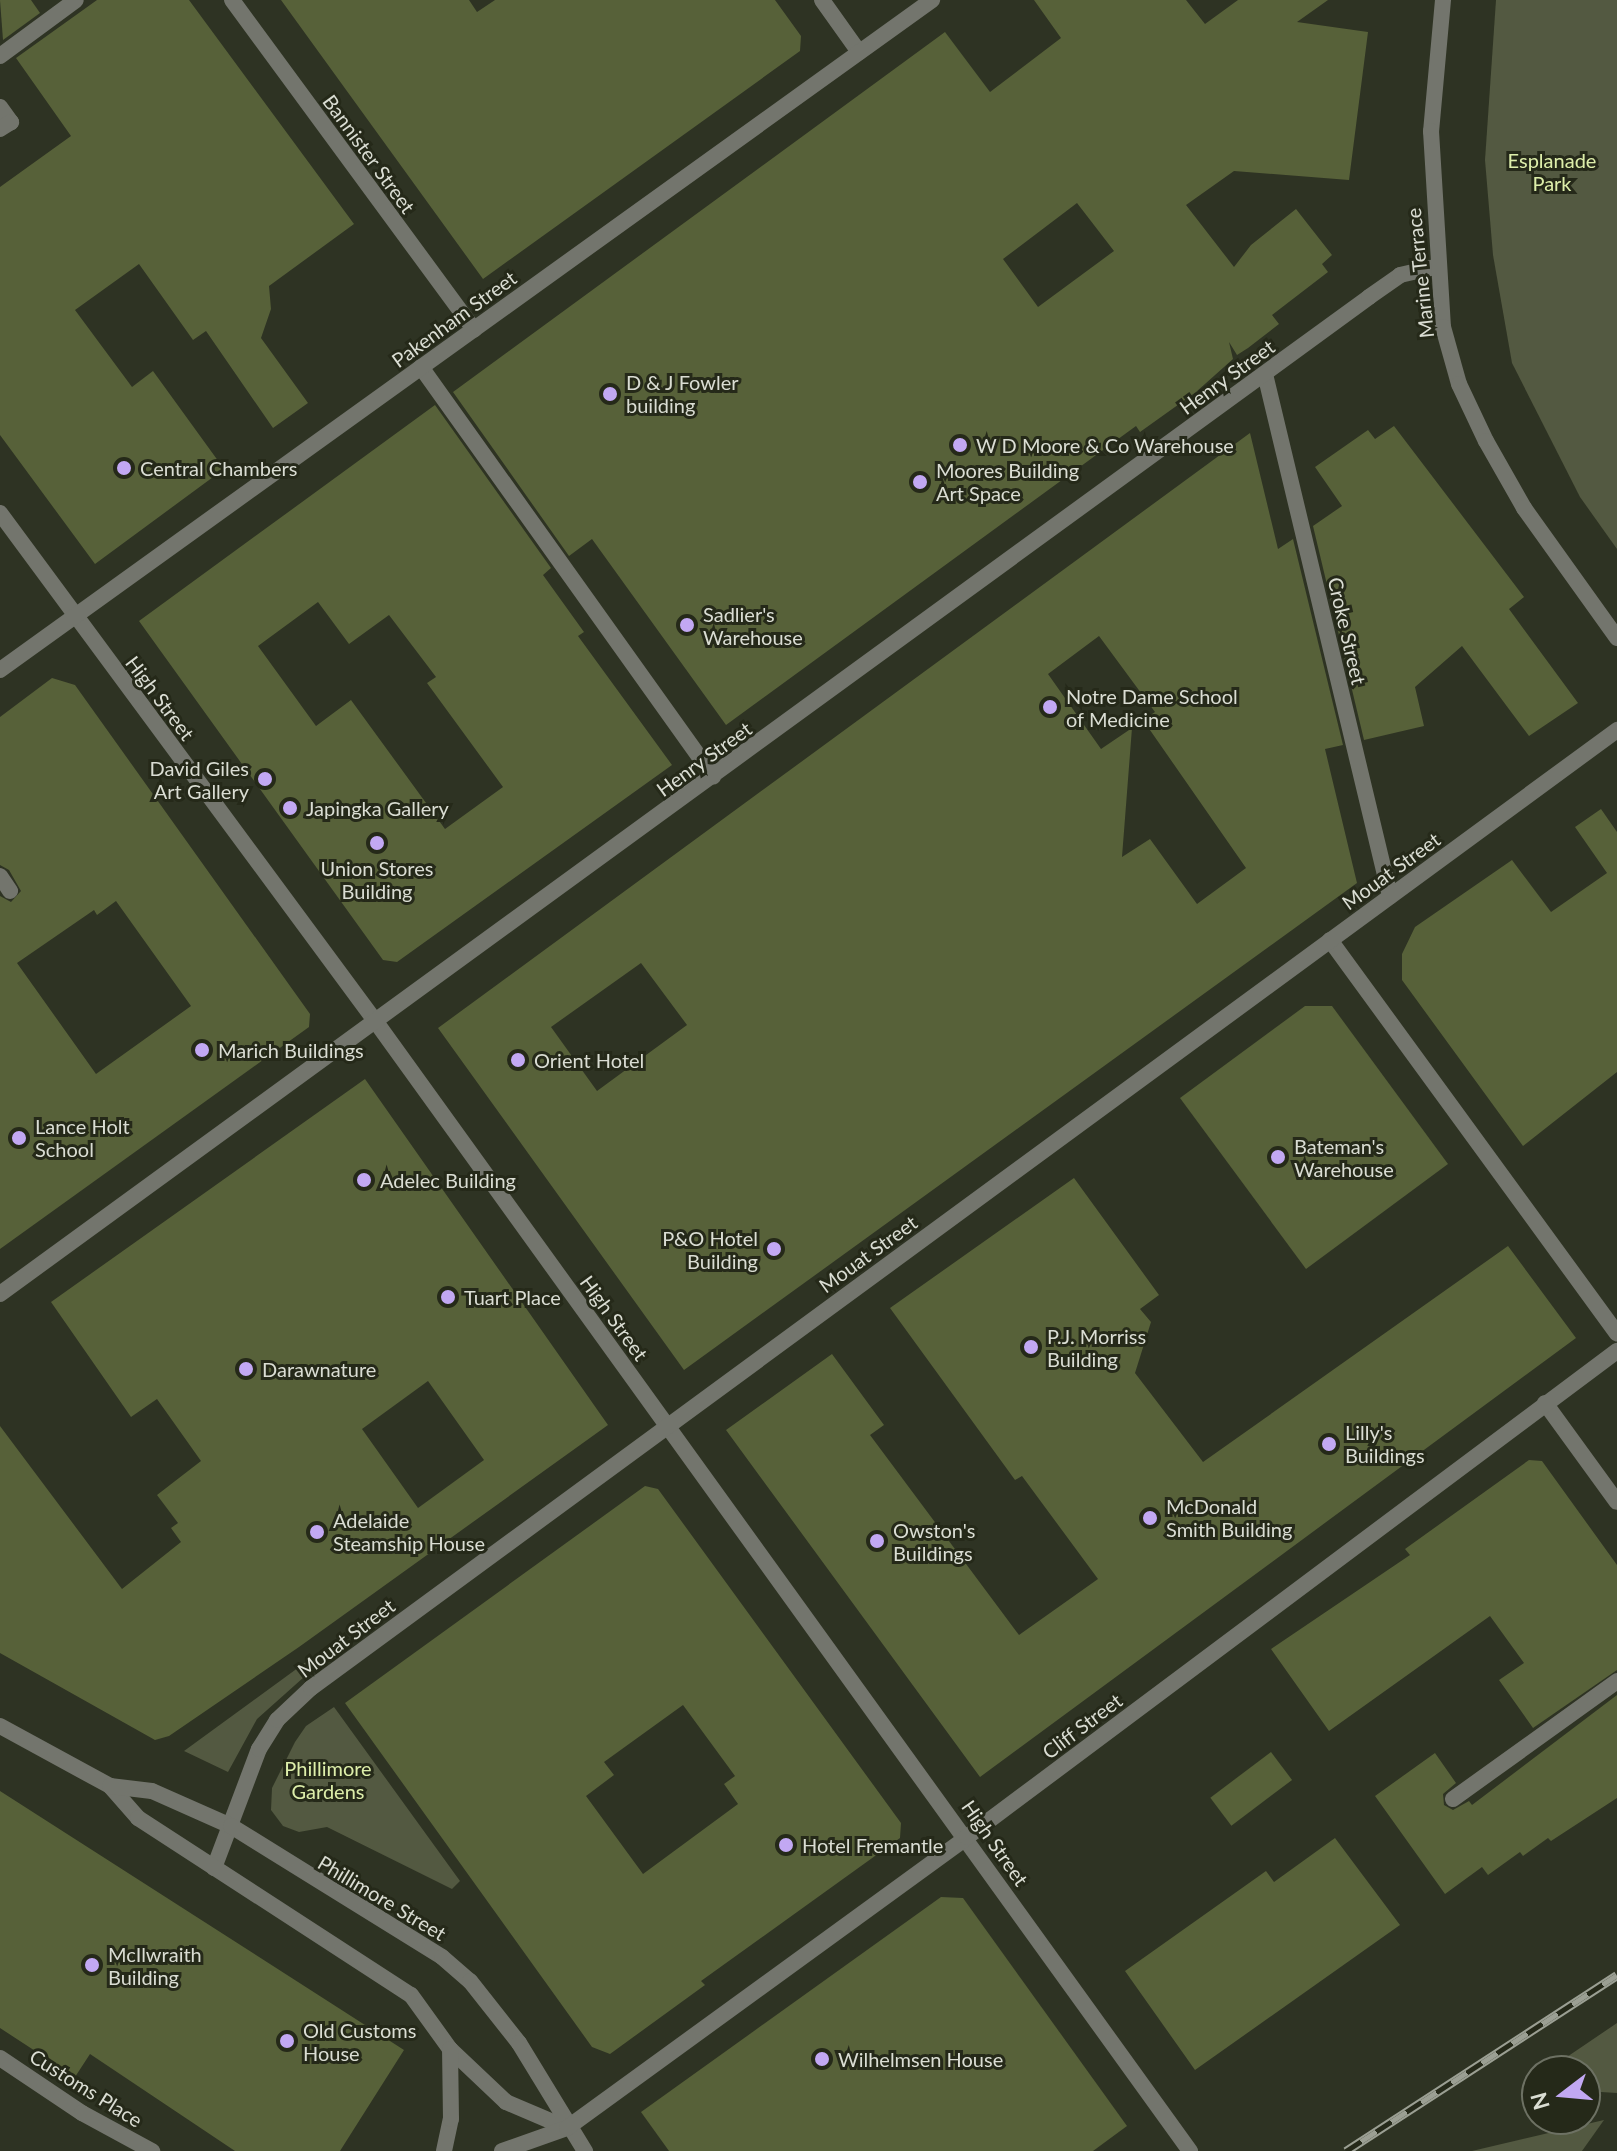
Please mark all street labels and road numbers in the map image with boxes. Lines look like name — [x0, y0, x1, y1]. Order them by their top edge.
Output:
street label: Bannister Street — [318, 90, 420, 218]
street label: Marine Terrace — [1401, 206, 1439, 340]
street label: Pakenham Street — [387, 266, 521, 372]
street label: Henry Street — [1175, 334, 1279, 420]
street label: Croke Street — [1323, 575, 1371, 687]
street label: High Street — [121, 651, 199, 745]
street label: Henry Street — [652, 716, 756, 802]
street label: Mouat Street — [1337, 827, 1445, 915]
street label: Mouat Street — [814, 1210, 922, 1298]
street label: High Street — [575, 1271, 653, 1365]
street label: Mouat Street — [293, 1594, 399, 1682]
street label: Cliff Street — [1037, 1688, 1127, 1764]
street label: High Street — [957, 1795, 1033, 1891]
street label: Phillimore Street — [314, 1850, 450, 1946]
street label: Customs Place — [25, 2044, 147, 2132]

